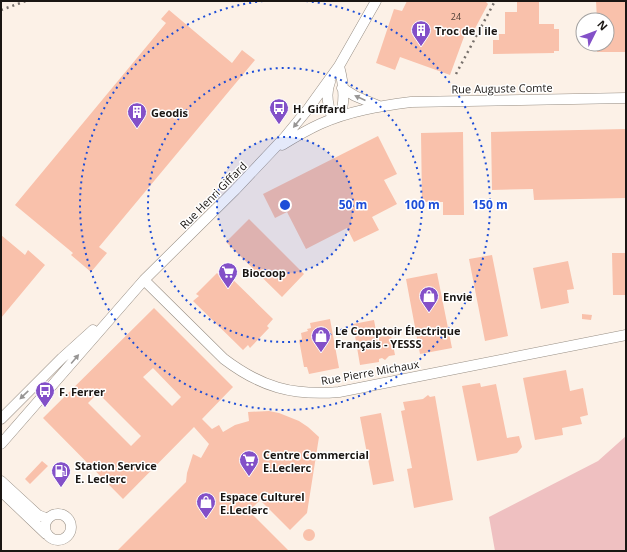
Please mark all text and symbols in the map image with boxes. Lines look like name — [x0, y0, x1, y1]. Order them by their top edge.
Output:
house number: 24 — [451, 10, 461, 23]
north arrow — [575, 12, 615, 52]
text: N — [594, 17, 611, 33]
building icon: Troc de l ile — [410, 19, 432, 47]
place label: Troc de l ile — [435, 23, 498, 38]
street label: Rue Auguste Comte — [451, 80, 553, 96]
one-way arrow — [355, 95, 366, 101]
bus stop icon: H. Giffard — [268, 97, 290, 125]
building icon: Geodis — [126, 101, 148, 129]
place label: H. Giffard — [293, 101, 346, 116]
place label: Geodis — [151, 105, 189, 120]
one-way arrow — [292, 118, 301, 129]
street label: Rue Henri Giffard — [176, 158, 250, 232]
text: 50 m — [339, 196, 367, 213]
text: 100 m — [404, 196, 440, 213]
text: 150 m — [472, 196, 508, 213]
centre of rings — [278, 198, 292, 212]
supermarket icon: Biocoop — [217, 261, 239, 289]
place label: Biocoop — [242, 265, 286, 280]
shop icon: Envie — [418, 285, 440, 313]
place label: Envie — [443, 289, 473, 304]
place label: Le Comptoir Électrique Français - YESSS — [335, 323, 461, 351]
shop icon: Le Comptoir Électrique Français - YESSS — [310, 325, 332, 353]
one-way arrow — [71, 354, 80, 365]
street label: Rue Pierre Michaux — [320, 356, 421, 388]
bus stop icon: F. Ferrer — [34, 380, 56, 408]
place label: F. Ferrer — [59, 384, 105, 399]
one-way arrow — [19, 390, 29, 400]
place label: Centre Commercial E.Leclerc — [263, 447, 369, 475]
supermarket icon: Centre Commercial E.Leclerc — [238, 449, 260, 477]
place label: Station Service E. Leclerc — [75, 458, 157, 486]
fuel station icon: Station Service E. Leclerc — [50, 460, 72, 488]
place label: Espace Culturel E.Leclerc — [220, 489, 305, 517]
shop icon: Espace Culturel E.Leclerc — [195, 491, 217, 519]

